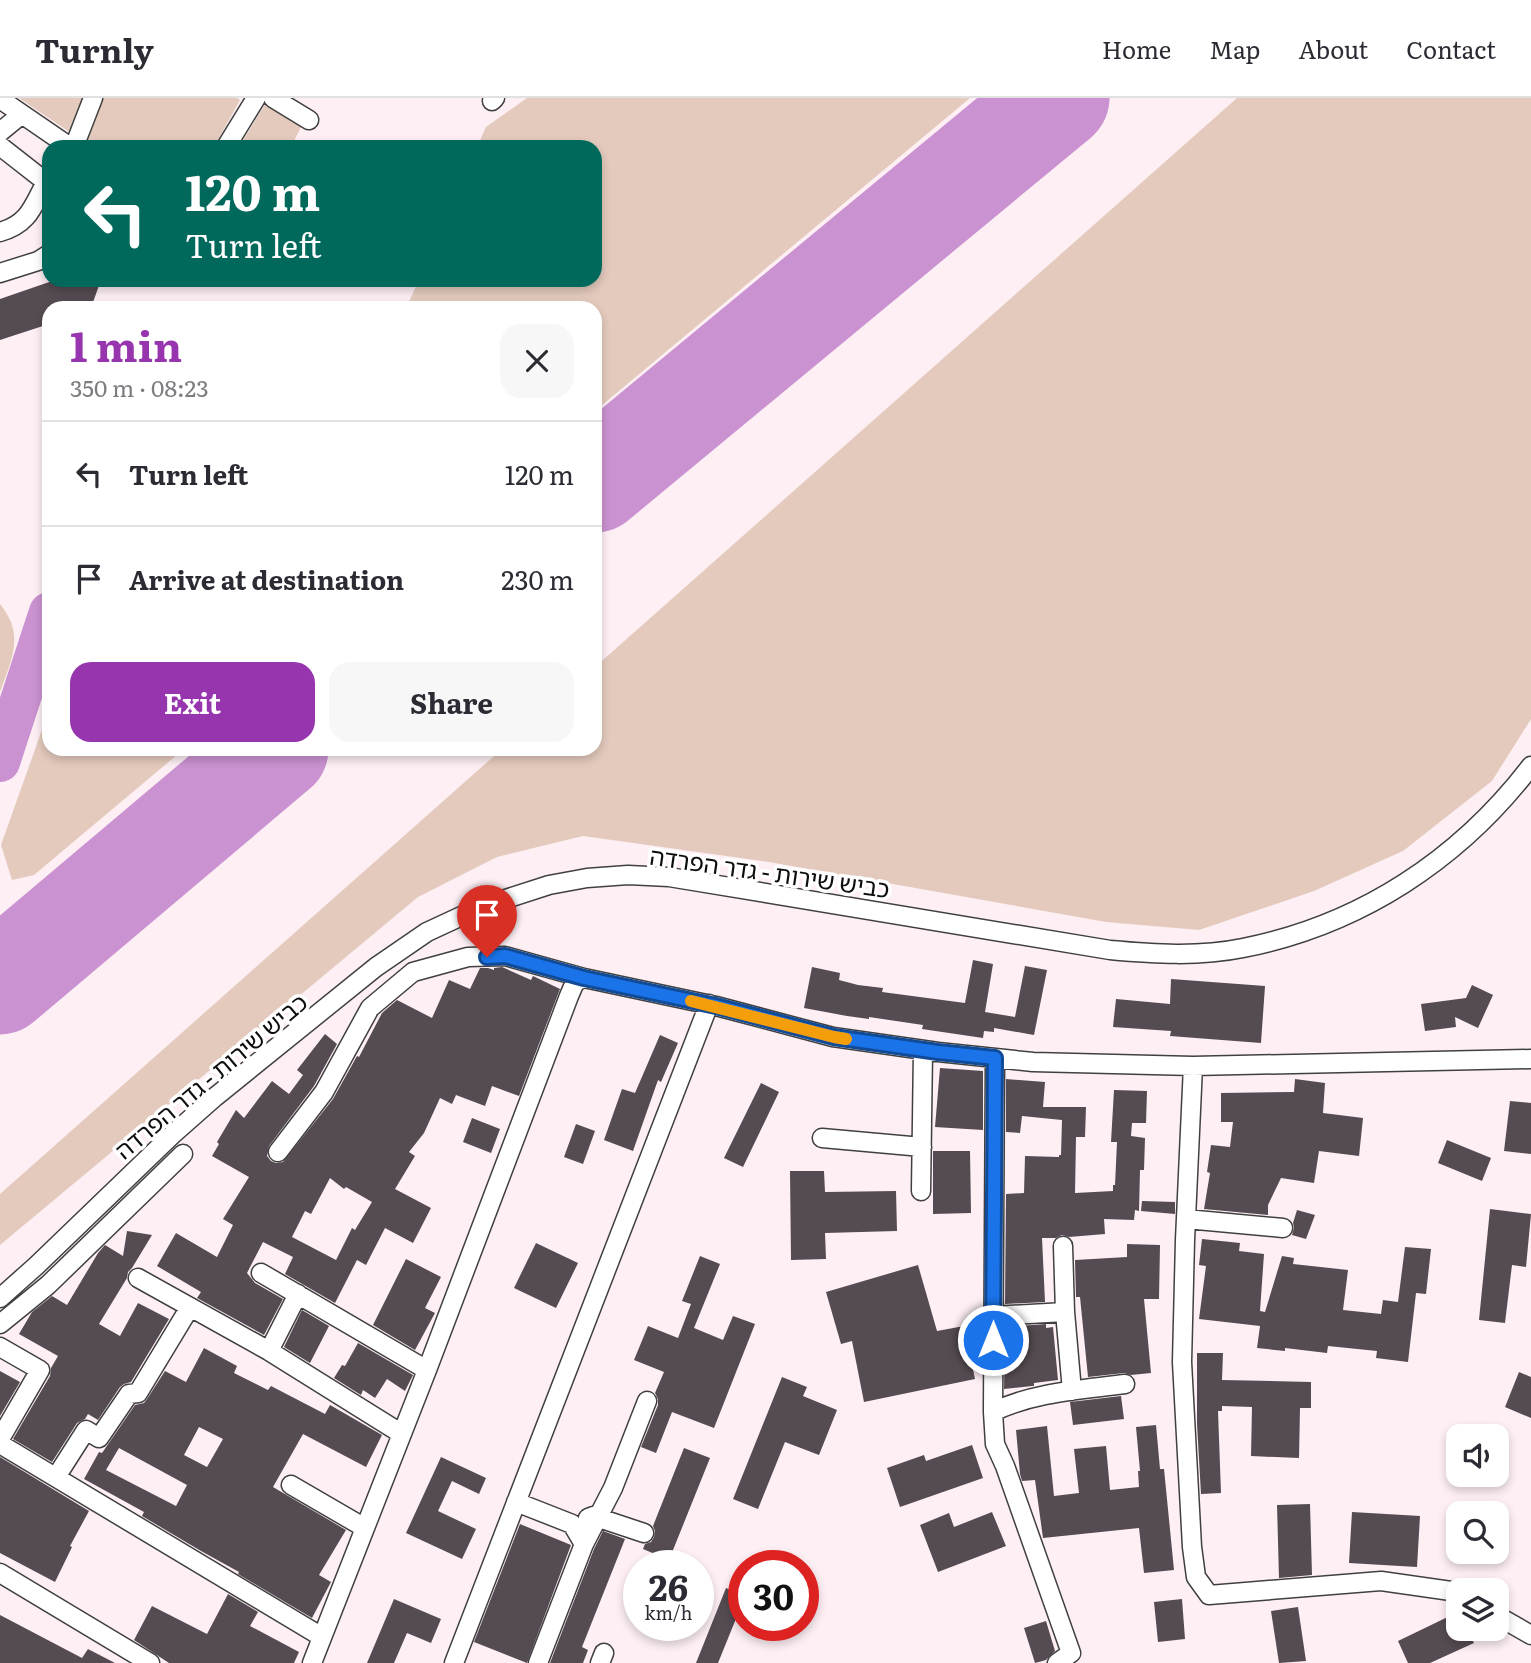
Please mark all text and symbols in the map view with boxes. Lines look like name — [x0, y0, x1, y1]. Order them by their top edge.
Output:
text: Turnly — [35, 24, 154, 73]
text: Home — [1102, 31, 1171, 66]
text: Map — [1209, 31, 1260, 66]
text: About — [1298, 31, 1368, 66]
text: Contact — [1406, 31, 1496, 66]
text: 120 m — [185, 153, 320, 226]
icon: left — [70, 168, 161, 259]
text: Turn left — [185, 220, 322, 268]
text: 1 min — [70, 313, 182, 375]
button: close — [500, 324, 574, 398]
text: 350 m · 08:23 — [70, 370, 209, 404]
text: Turn left — [129, 454, 248, 493]
text: 120 m — [505, 454, 574, 493]
icon: left — [70, 455, 108, 493]
text: Arrive at destination — [129, 559, 404, 598]
text: 230 m — [501, 559, 574, 598]
icon: arrive — [70, 560, 108, 598]
button: Exit — [70, 662, 315, 742]
button: Share — [329, 662, 574, 742]
street label: כביש שירות - גדר הפרדה — [648, 837, 892, 905]
pin — [457, 885, 517, 957]
icon: arrive — [468, 896, 506, 934]
street label: כביש שירות - גדר הפרדה — [106, 984, 314, 1166]
position arrow — [956, 1303, 1030, 1377]
map controls — [1446, 1424, 1509, 1641]
button: sound — [1446, 1424, 1509, 1487]
button: search — [1446, 1501, 1509, 1564]
speed limit sign: 30 — [728, 1550, 819, 1641]
text: 26 — [649, 1560, 688, 1612]
button: layers — [1446, 1578, 1509, 1641]
text: km/h — [645, 1599, 692, 1626]

